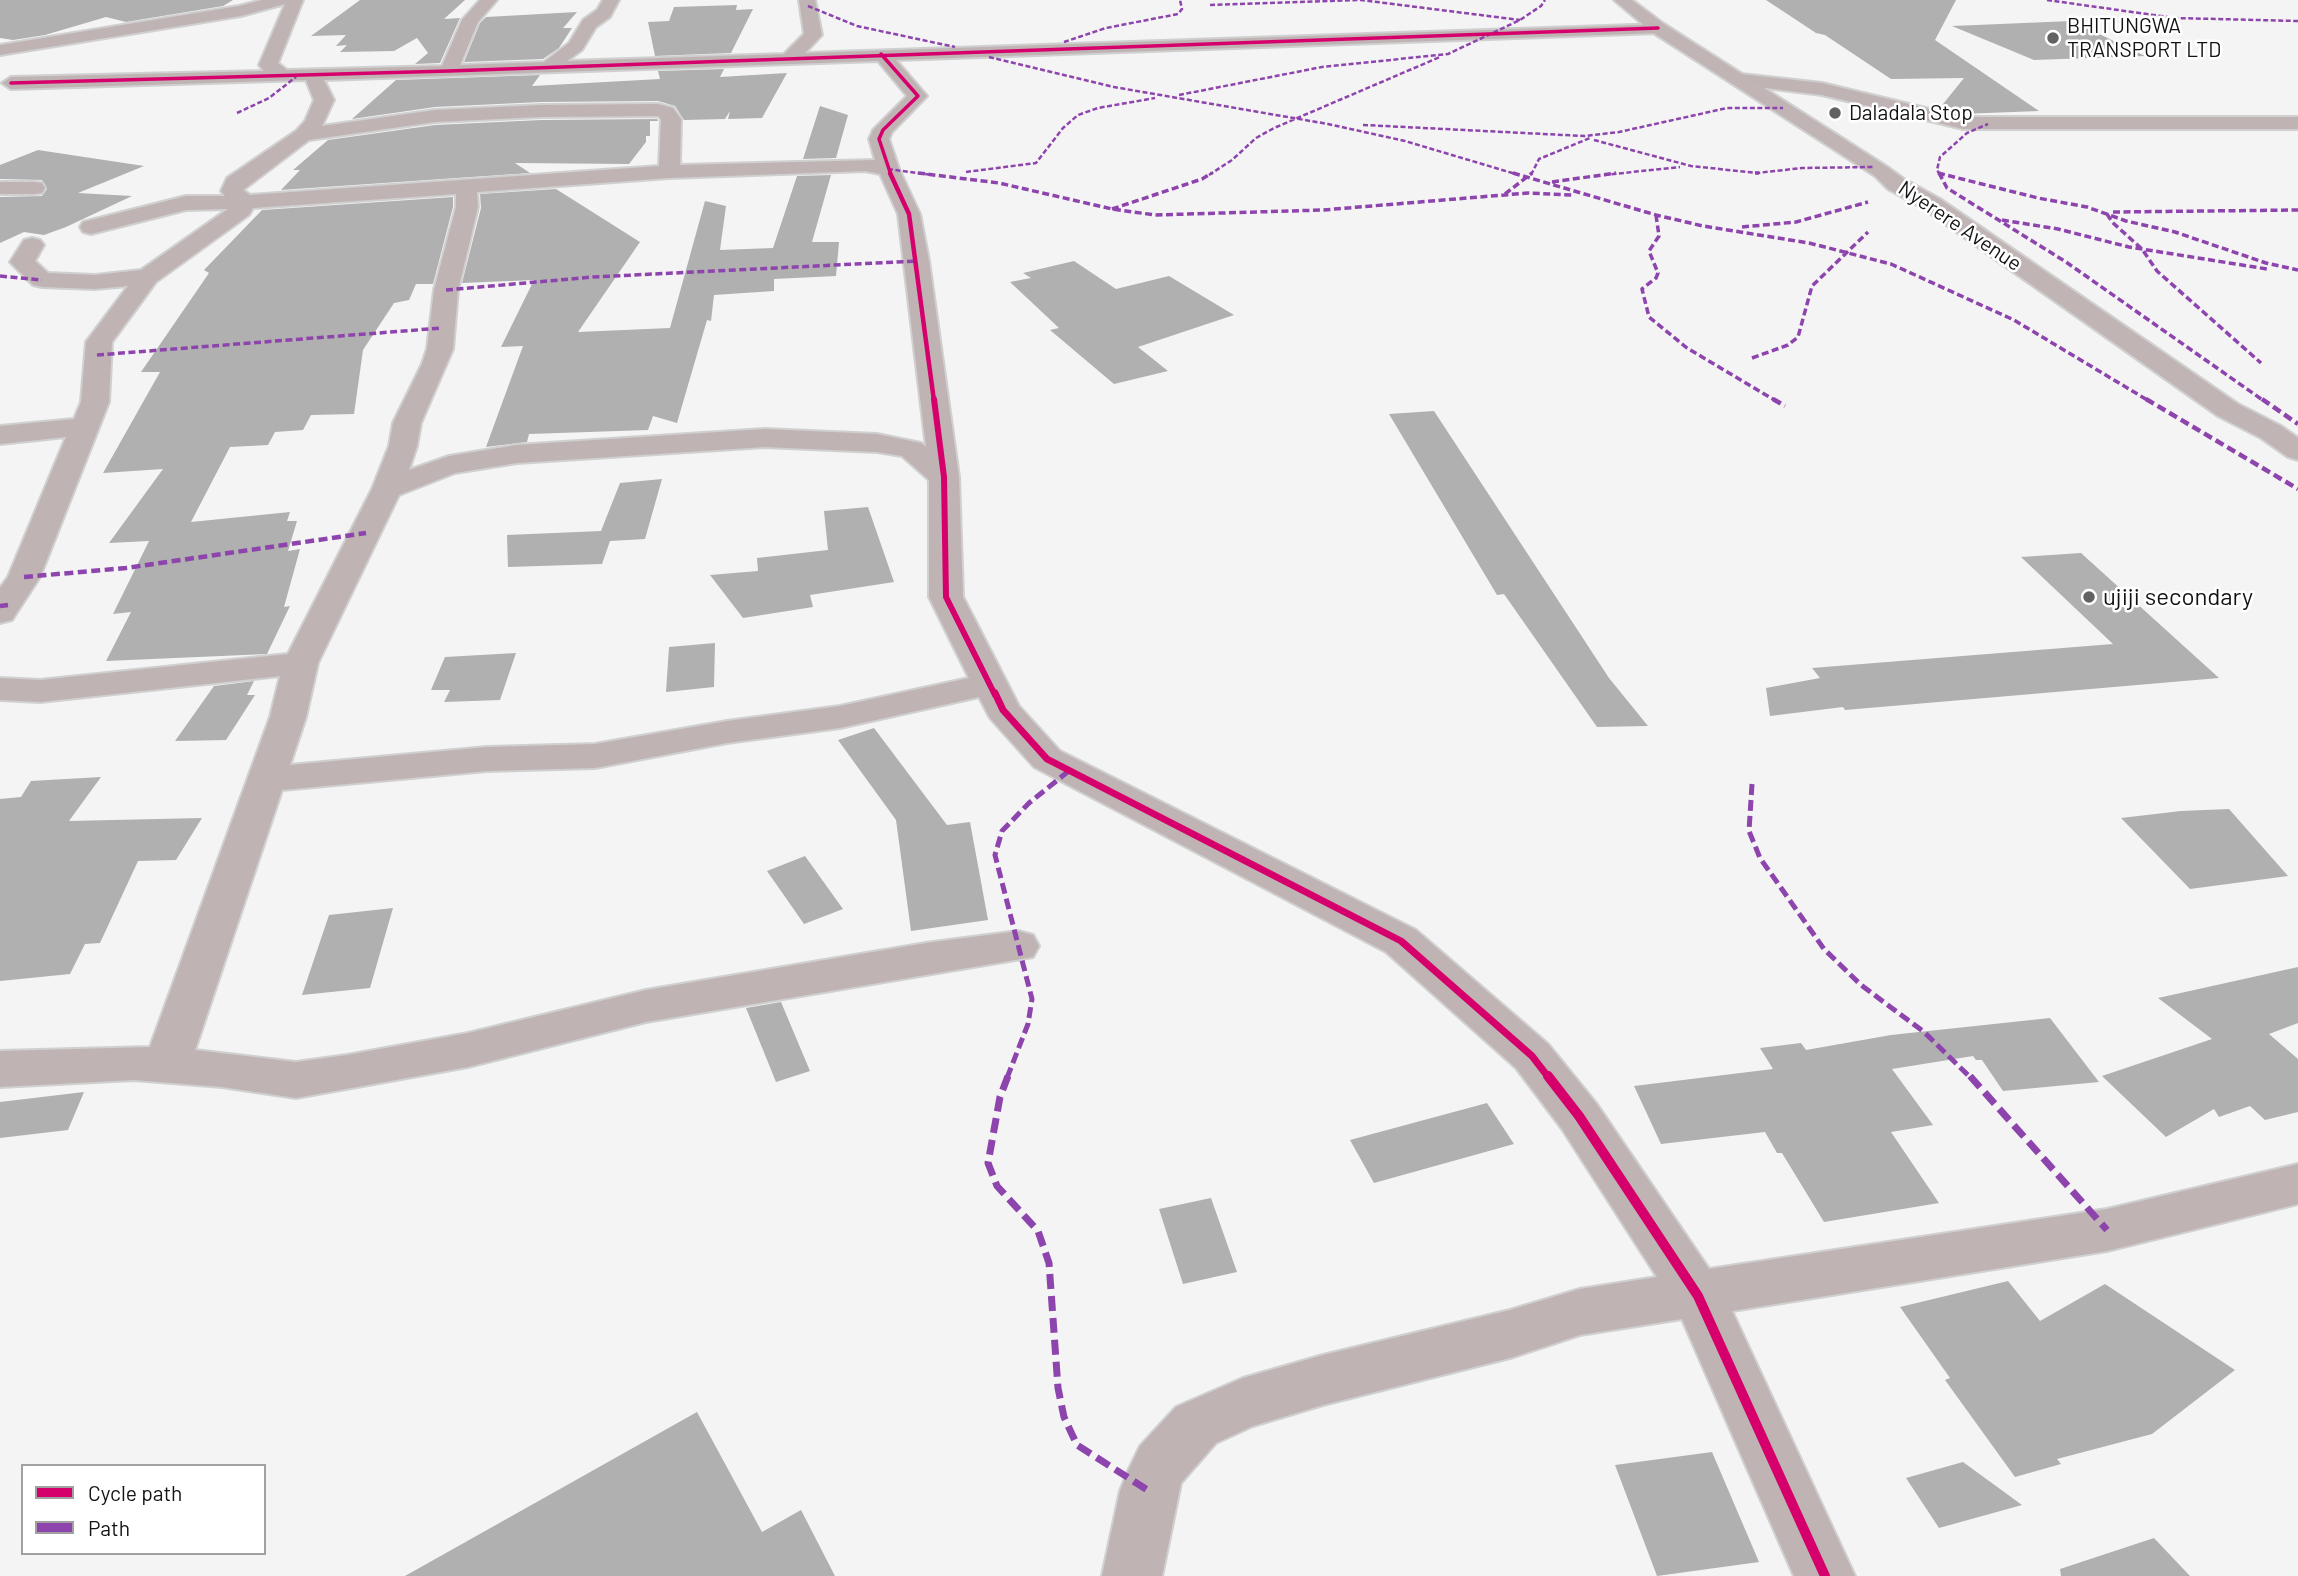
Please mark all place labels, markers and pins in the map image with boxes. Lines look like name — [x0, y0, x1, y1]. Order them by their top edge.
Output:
place label: BHITUNGWA TRANSPORT LTD — [2067, 13, 2221, 63]
marker: BHITUNGWA TRANSPORT LTD — [2045, 30, 2061, 46]
place label: Daladala Stop — [1849, 100, 1973, 126]
marker: Daladala Stop — [1827, 105, 1843, 121]
place label: ujiji secondary — [2103, 583, 2253, 611]
marker: ujiji secondary — [2081, 589, 2097, 605]

